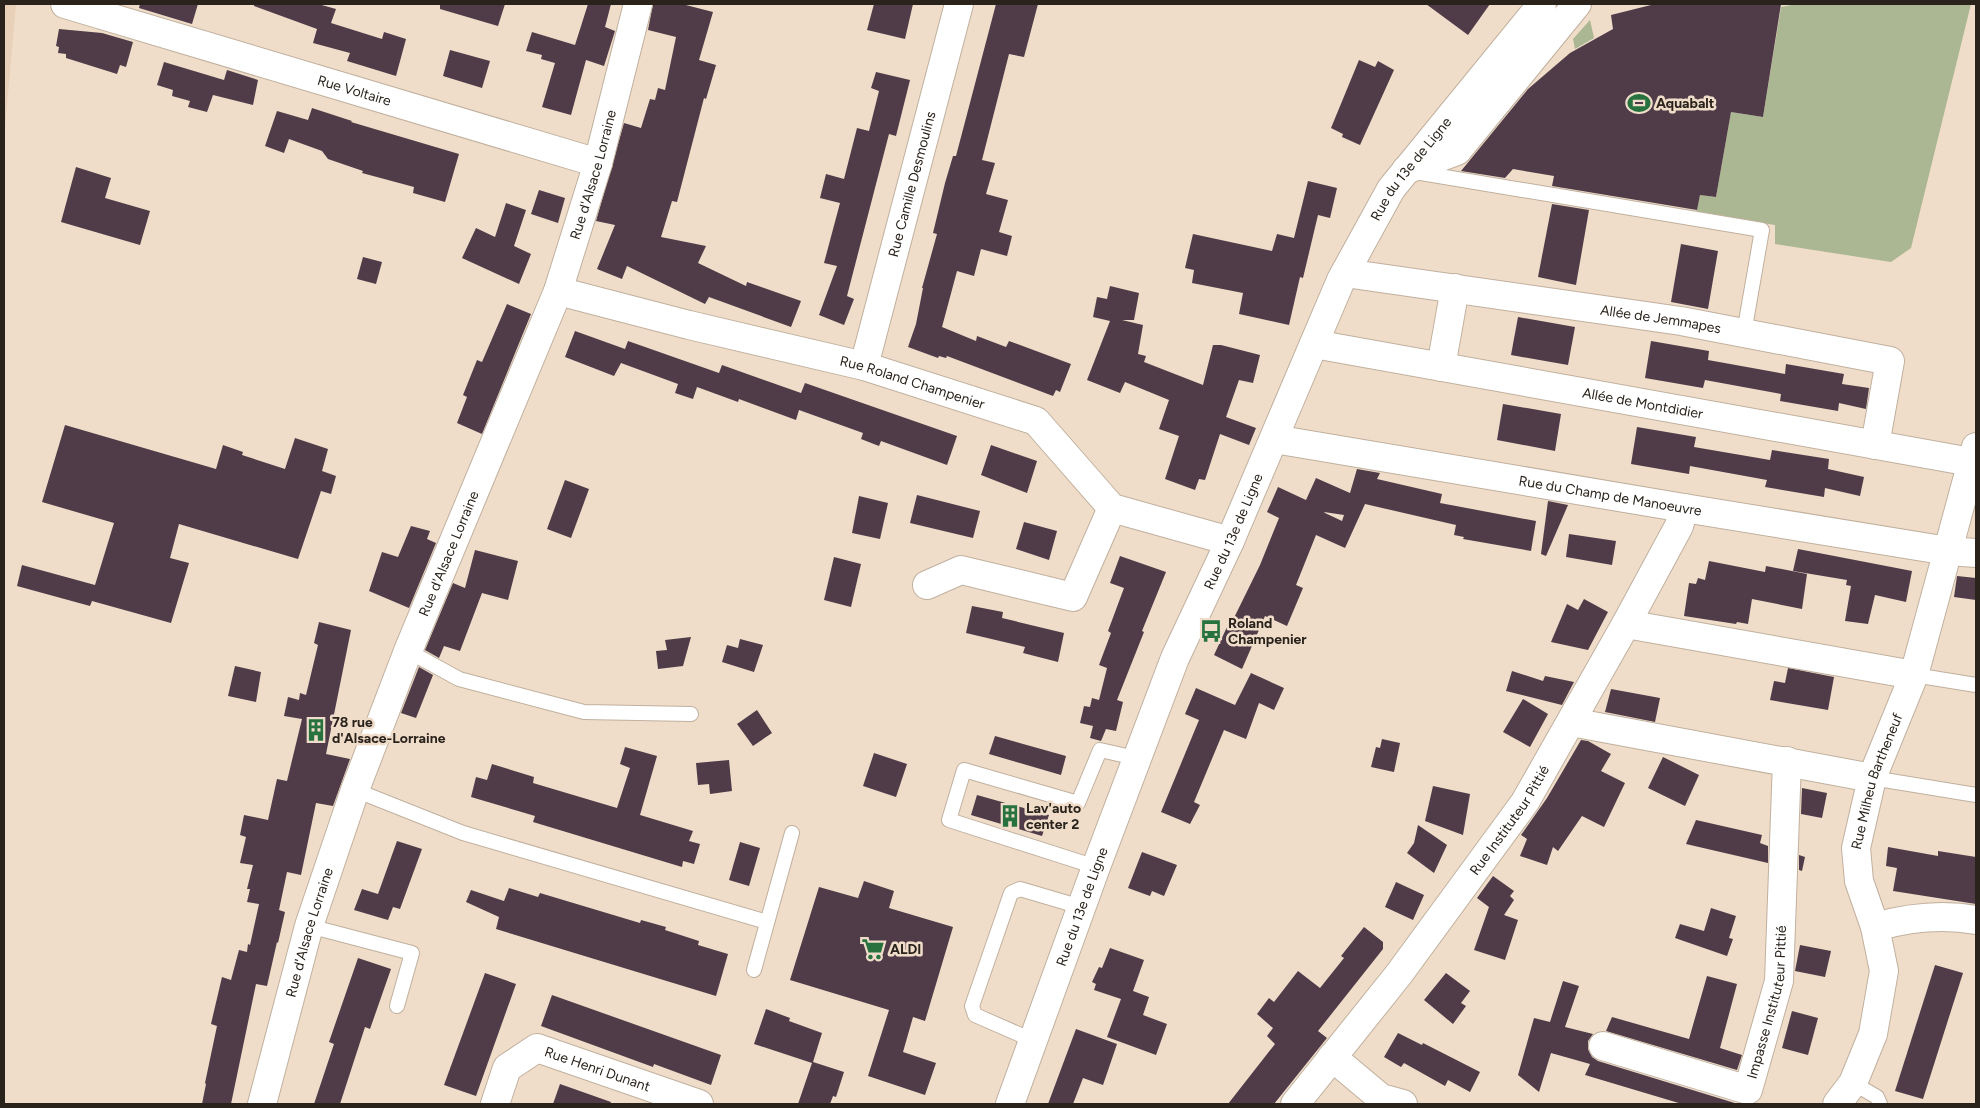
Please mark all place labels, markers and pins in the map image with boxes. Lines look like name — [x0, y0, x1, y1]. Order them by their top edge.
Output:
sports icon: Aquabalt — [1626, 90, 1652, 116]
place label: Aquabalt — [1656, 95, 1715, 112]
place label: Roland Champenier — [1228, 615, 1307, 648]
bus stop icon: Roland Champenier — [1198, 618, 1224, 644]
place label: 78 rue d'Alsace-Lorraine — [332, 714, 446, 747]
building icon: 78 rue d'Alsace-Lorraine — [303, 717, 329, 743]
place label: Lav'auto center 2 — [1026, 800, 1081, 833]
building icon: Lav'auto center 2 — [997, 803, 1023, 829]
supermarket icon: ALDI — [860, 936, 886, 962]
place label: ALDI — [890, 941, 921, 958]

